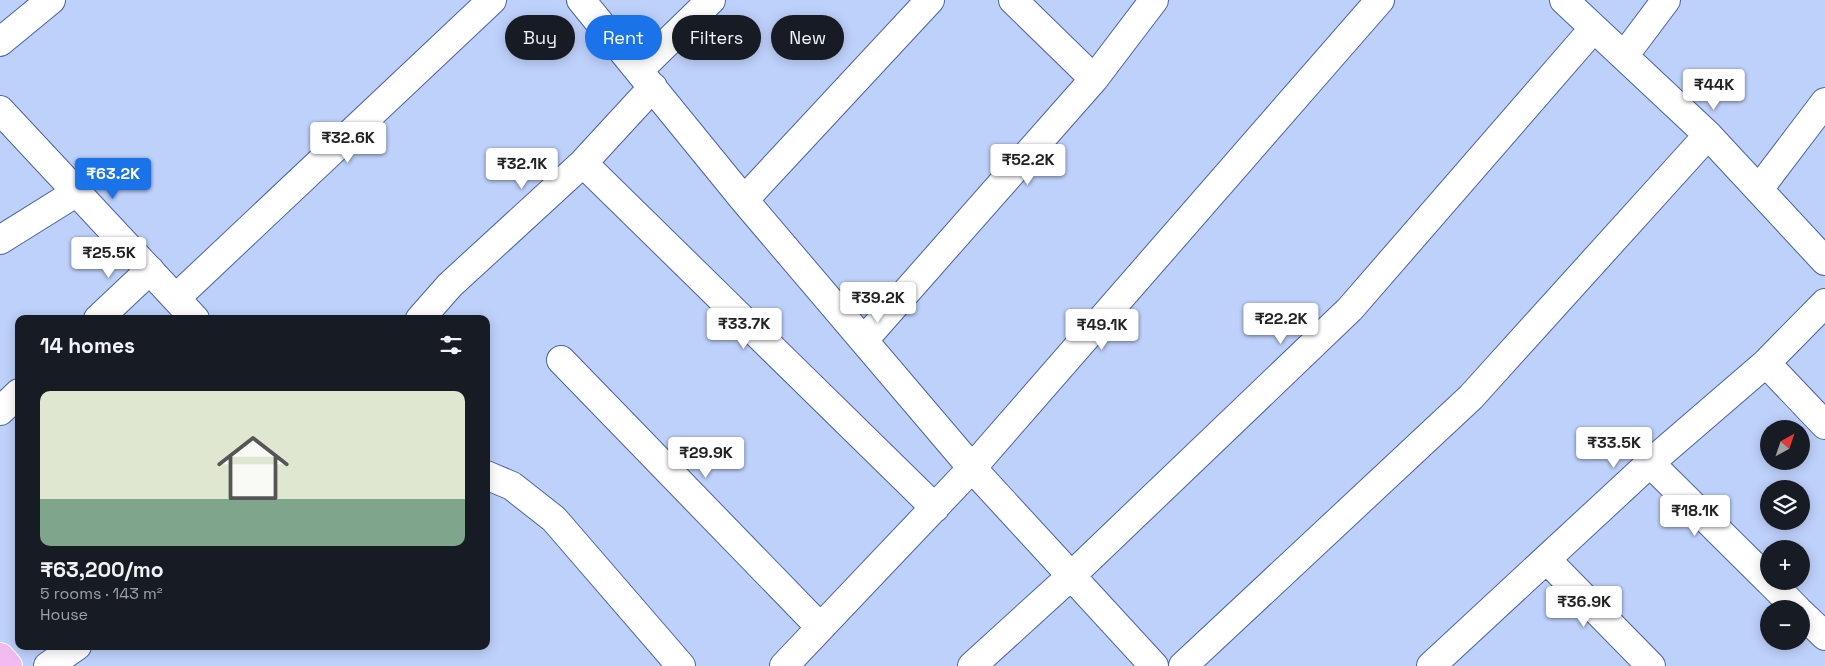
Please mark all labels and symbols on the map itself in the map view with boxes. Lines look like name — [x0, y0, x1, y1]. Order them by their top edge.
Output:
pin: ₹44K — [1684, 68, 1744, 111]
pin: ₹32.6K — [307, 121, 389, 164]
pin: ₹52.2K — [987, 144, 1069, 186]
pin: ₹32.1K — [481, 148, 563, 190]
pin: ₹63.2K — [72, 158, 154, 200]
pin: ₹25.5K — [68, 236, 150, 279]
pin: ₹39.2K — [837, 282, 919, 324]
pin: ₹22.2K — [1240, 302, 1322, 345]
pin: ₹33.7K — [703, 308, 785, 350]
pin: ₹49.1K — [1061, 308, 1143, 351]
north arrow — [1760, 420, 1810, 470]
pin: ₹33.5K — [1573, 426, 1655, 469]
pin: ₹29.9K — [665, 436, 747, 479]
pin: ₹18.1K — [1654, 494, 1736, 537]
pin: ₹36.9K — [1543, 586, 1625, 628]

